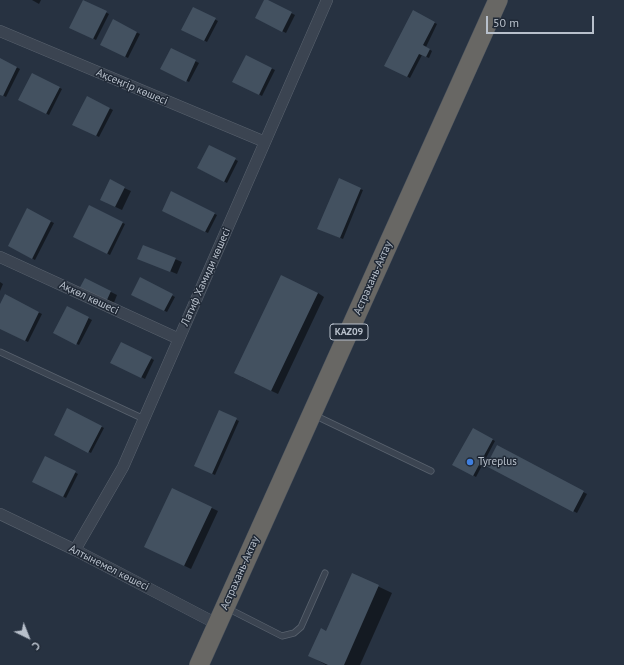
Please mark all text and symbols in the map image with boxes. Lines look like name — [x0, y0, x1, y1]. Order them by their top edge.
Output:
scale bar — [488, 8, 596, 34]
text: 50 m — [493, 15, 519, 30]
street label: Ақсеңгір көшесі — [94, 66, 170, 108]
street label: Латиф Хамиди көшесі — [178, 226, 234, 328]
street label: Астрахань-Актау — [351, 239, 395, 317]
street label: Ақкөл көшесі — [57, 279, 121, 317]
road number: KAZ09 — [330, 324, 368, 340]
place label: Tyreplus — [478, 455, 517, 469]
marker: Tyreplus — [465, 457, 475, 467]
street label: Астрахань-Актау — [218, 534, 262, 612]
street label: Алтынемел көшесі — [67, 542, 151, 594]
north arrow — [8, 617, 48, 657]
text: С — [29, 639, 43, 653]

